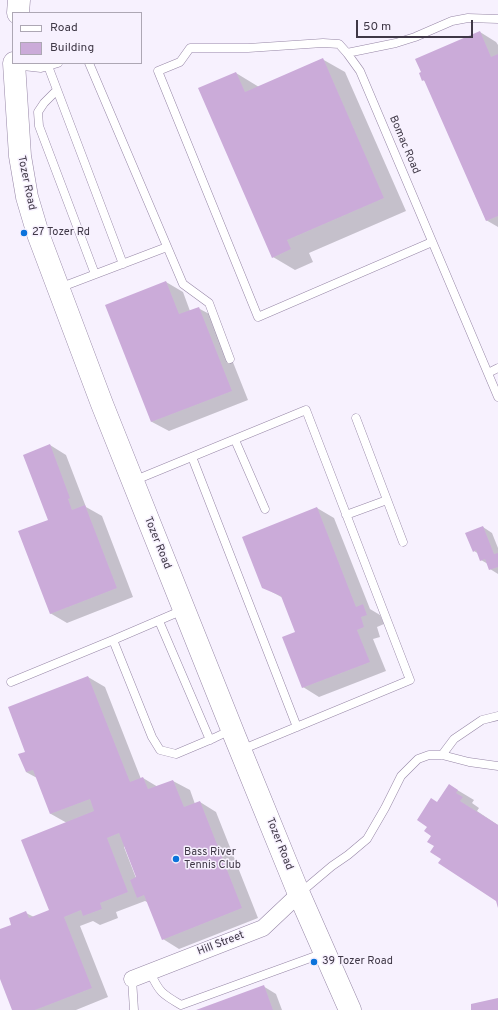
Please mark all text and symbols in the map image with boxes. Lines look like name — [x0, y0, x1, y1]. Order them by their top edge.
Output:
legend — [12, 12, 142, 64]
scale bar — [358, 12, 475, 38]
text: 50 m — [363, 19, 391, 35]
text: Road — [50, 20, 78, 36]
text: Building — [50, 40, 94, 56]
street label: Bomac Road — [386, 114, 422, 176]
street label: Tozer Road — [14, 155, 38, 211]
place label: 27 Tozer Rd — [32, 226, 90, 240]
marker: 27 Tozer Rd — [19, 228, 29, 238]
street label: Tozer Road — [141, 515, 173, 571]
street label: Tozer Road — [263, 816, 295, 872]
place label: Bass River Tennis Club — [184, 846, 241, 872]
marker: Bass River Tennis Club — [171, 854, 181, 864]
street label: Hill Street — [196, 929, 246, 959]
place label: 39 Tozer Road — [322, 955, 393, 969]
marker: 39 Tozer Road — [309, 957, 319, 967]

